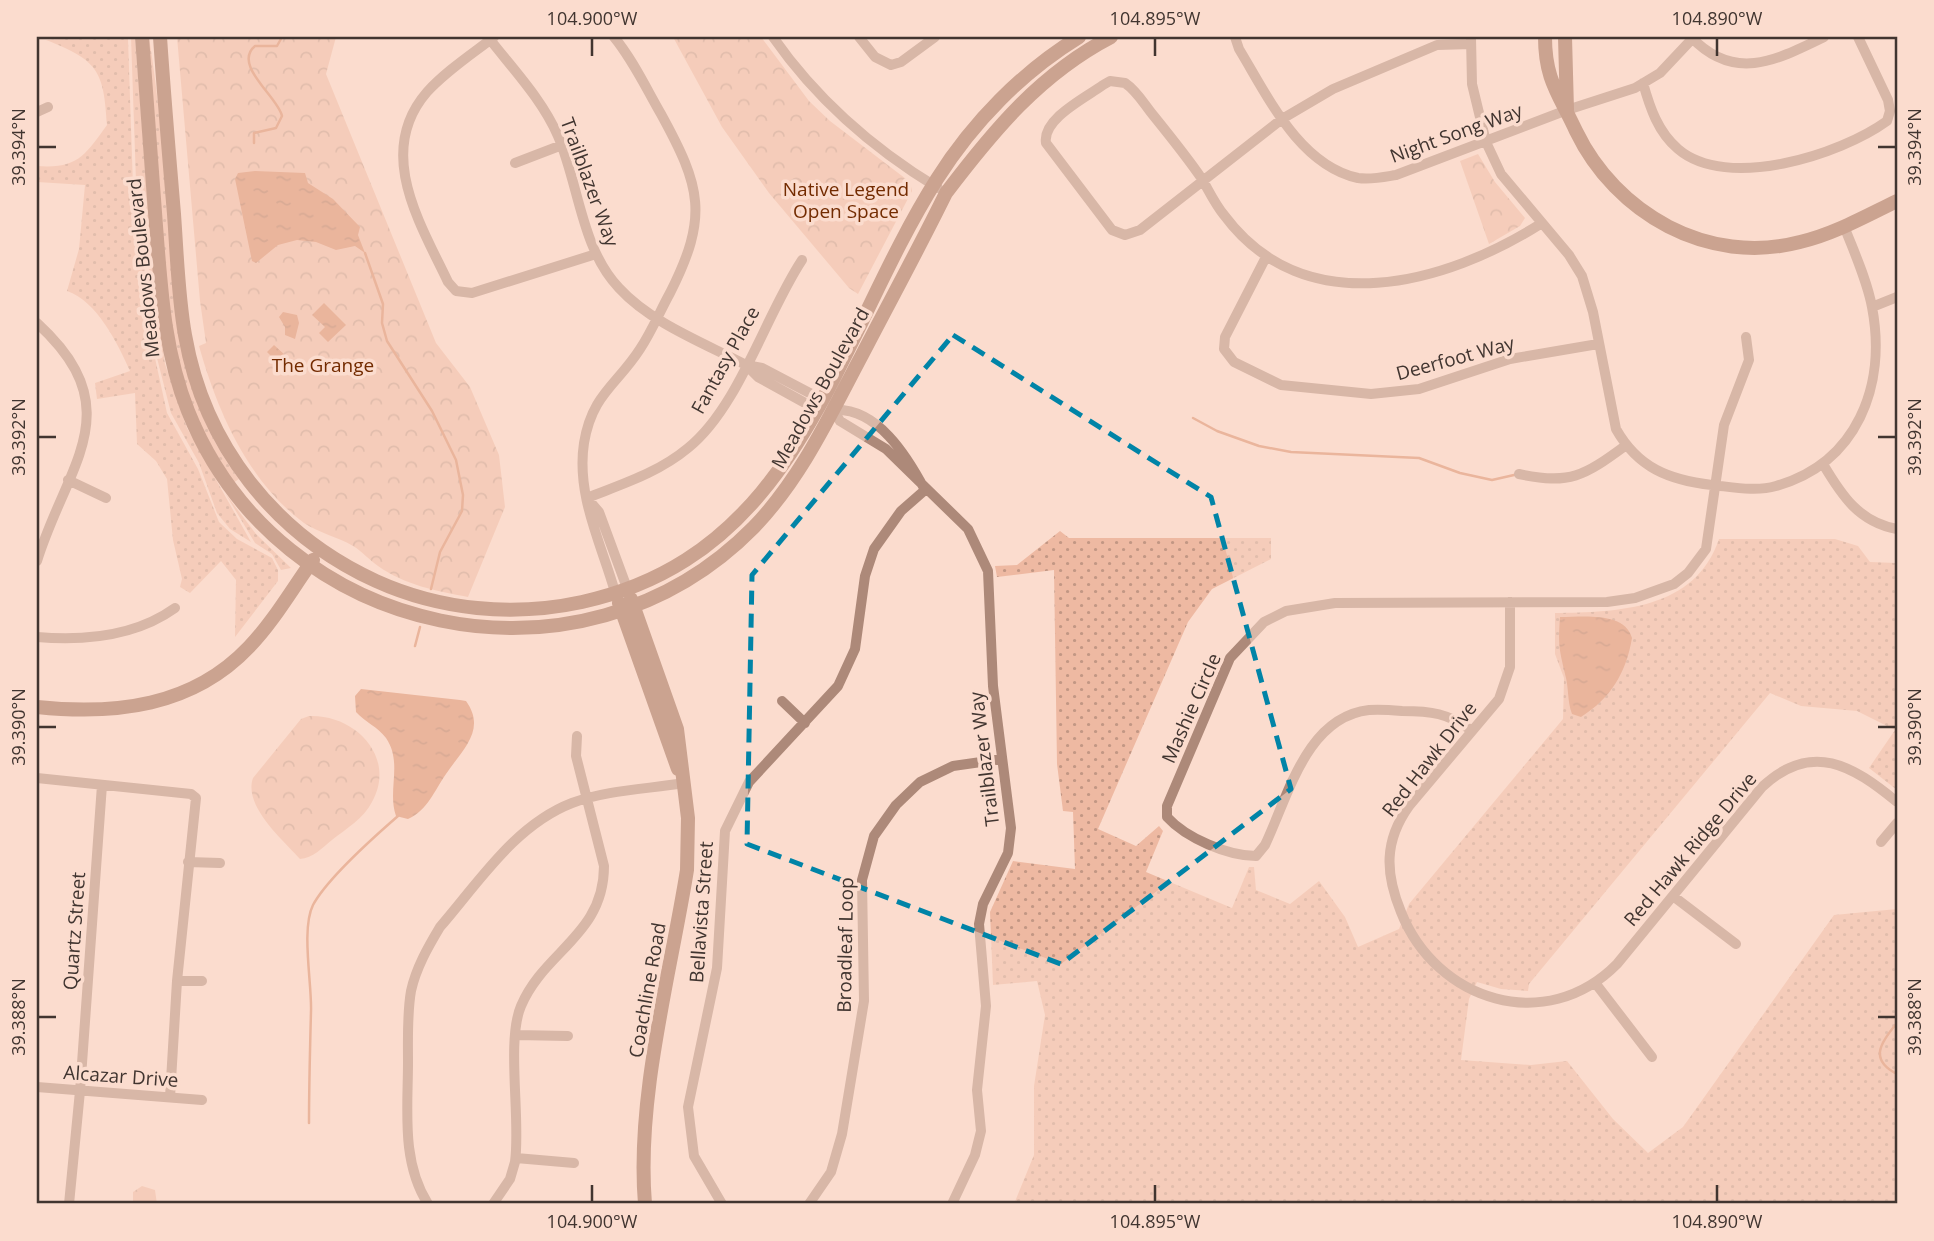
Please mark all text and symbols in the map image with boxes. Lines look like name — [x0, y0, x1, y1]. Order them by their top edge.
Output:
text: 104.900°W — [547, 6, 638, 30]
text: 104.895°W — [1110, 6, 1201, 30]
text: 104.890°W — [1672, 6, 1763, 30]
street label: Night Song Way — [1386, 97, 1526, 169]
text: 39.394°N — [6, 108, 30, 186]
text: 39.394°N — [1902, 108, 1926, 186]
street label: Trailblazer Way — [555, 114, 626, 250]
park label: Native Legend Open Space — [783, 176, 909, 224]
street label: Meadows Boulevard — [121, 177, 165, 359]
street label: Fantasy Place — [685, 301, 765, 419]
street label: Meadows Boulevard — [765, 303, 875, 473]
street label: Deerfoot Way — [1393, 330, 1517, 386]
park label: The Grange — [272, 352, 374, 378]
text: 39.392°N — [6, 398, 30, 476]
text: 39.392°N — [1902, 398, 1926, 476]
street label: Mashie Circle — [1155, 649, 1227, 767]
text: 39.390°N — [6, 688, 30, 766]
text: 39.390°N — [1902, 688, 1926, 766]
street label: Trailblazer Way — [963, 690, 1005, 828]
street label: Red Hawk Drive — [1376, 696, 1482, 822]
street label: Red Hawk Ridge Drive — [1618, 766, 1762, 932]
street label: Bellavista Street — [683, 840, 719, 984]
street label: Quartz Street — [57, 871, 91, 991]
street label: Broadleaf Loop — [831, 877, 859, 1013]
street label: Coachline Road — [622, 920, 672, 1060]
text: 39.388°N — [6, 978, 30, 1056]
text: 39.388°N — [1902, 978, 1926, 1056]
street label: Alcazar Drive — [63, 1059, 179, 1093]
text: 104.900°W — [547, 1209, 638, 1233]
text: 104.895°W — [1110, 1209, 1201, 1233]
text: 104.890°W — [1672, 1209, 1763, 1233]

